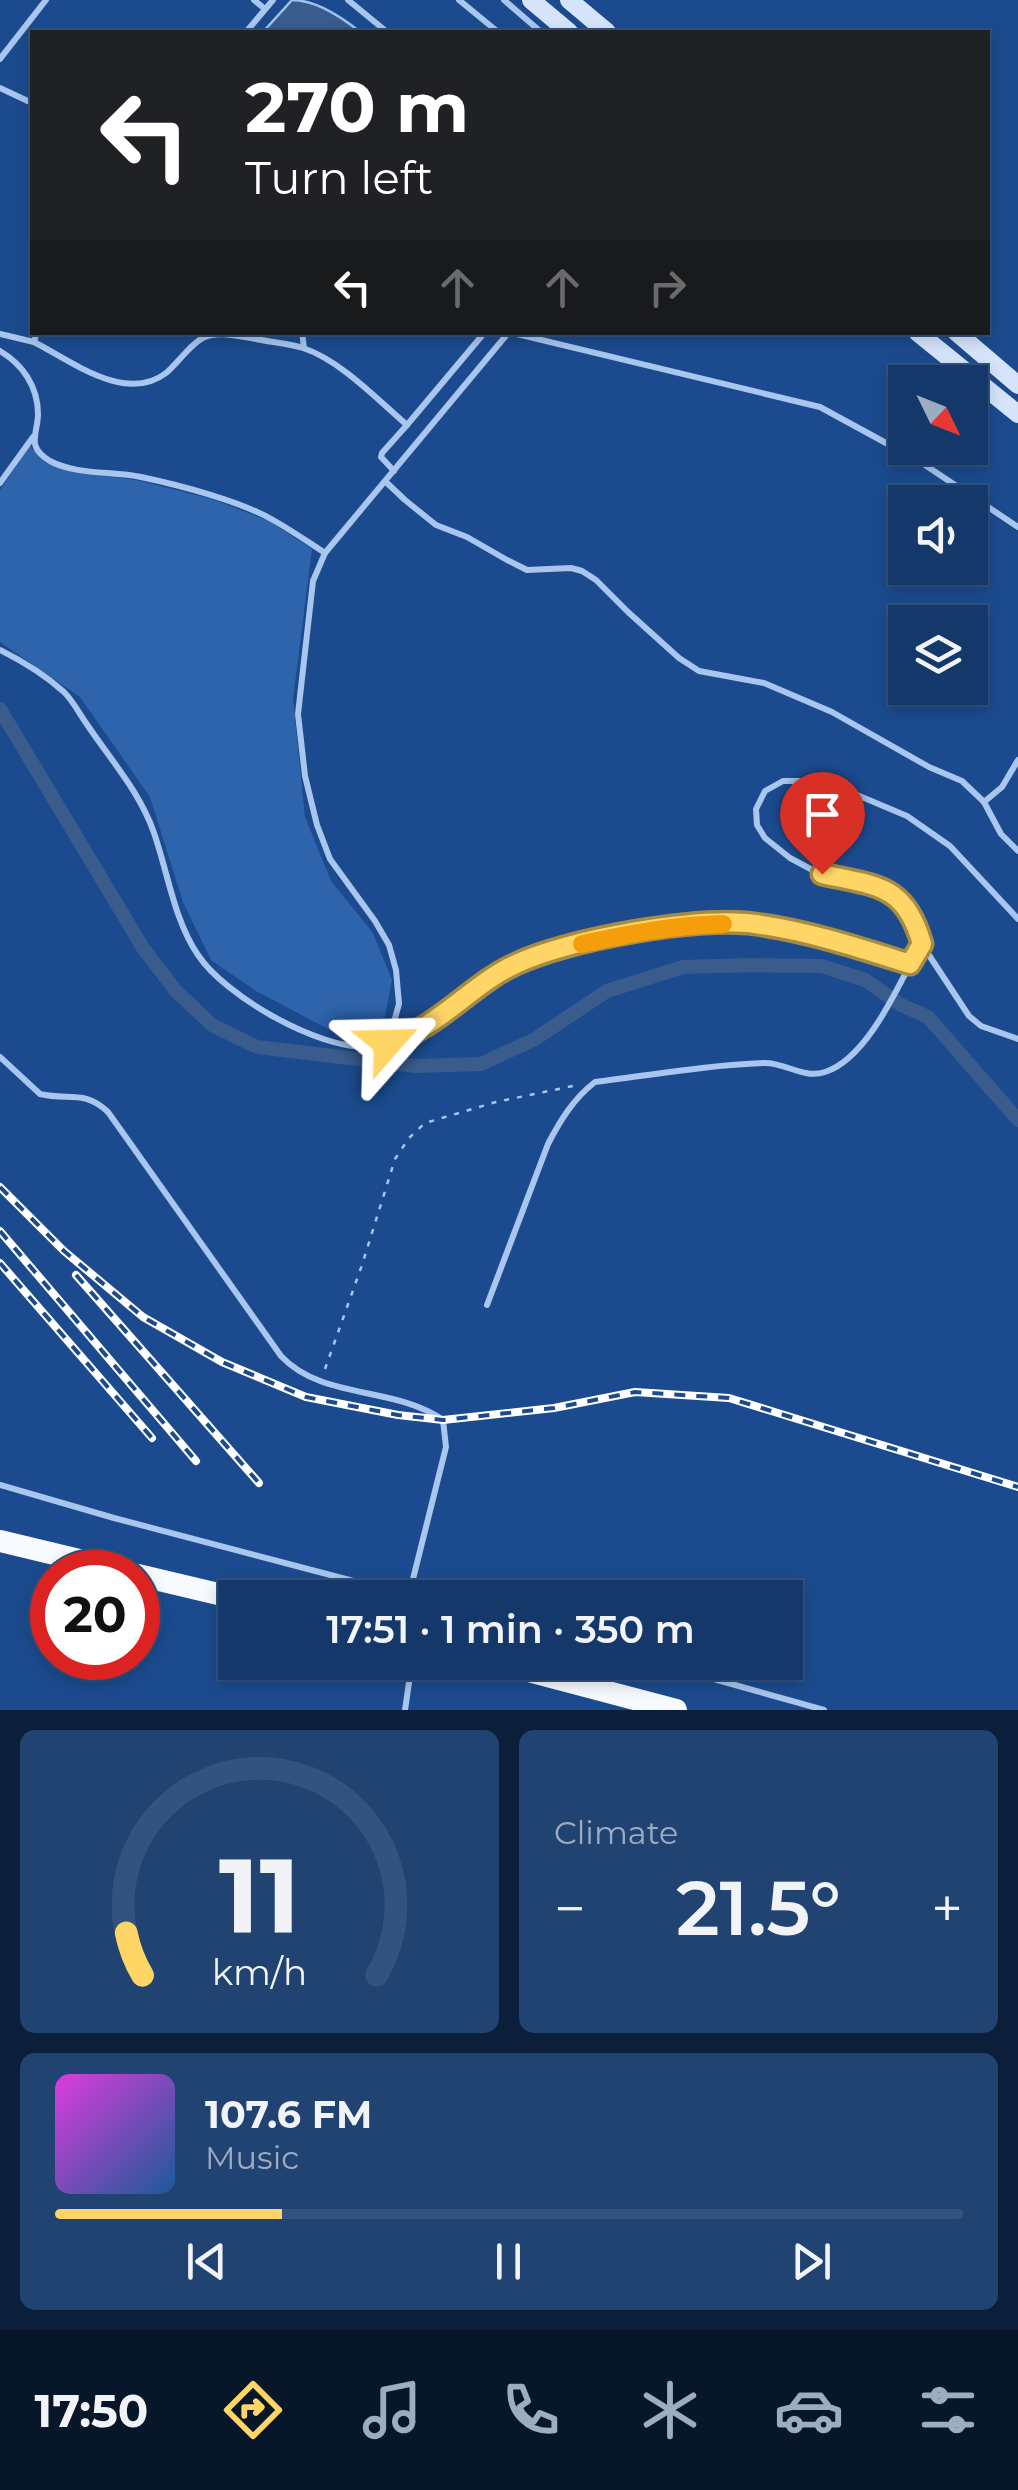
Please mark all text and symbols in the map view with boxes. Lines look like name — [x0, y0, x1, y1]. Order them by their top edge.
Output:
text: 270 m — [245, 64, 469, 150]
icon: left — [80, 70, 210, 200]
text: Turn left — [245, 150, 433, 205]
icon: left — [325, 260, 380, 315]
icon: ahead — [430, 260, 485, 315]
icon: ahead — [535, 260, 590, 315]
icon: right — [640, 260, 695, 315]
north arrow — [888, 365, 988, 465]
map controls — [888, 365, 988, 705]
button: sound — [888, 485, 988, 585]
button: layers — [888, 605, 988, 705]
pin — [780, 772, 865, 875]
icon: arrive — [795, 787, 850, 842]
position arrow — [336, 991, 440, 1095]
speed limit sign: 20 — [30, 1550, 160, 1680]
text: 17:51 · 1 min · 350 m — [326, 1606, 695, 1653]
text: Climate — [554, 1813, 678, 1852]
text: 11 — [219, 1832, 300, 1959]
text: 21.5° — [676, 1862, 841, 1954]
text: − — [554, 1875, 586, 1942]
text: + — [931, 1875, 963, 1942]
text: km/h — [212, 1950, 307, 1994]
text: 107.6 FM — [205, 2091, 372, 2138]
text: Music — [205, 2138, 299, 2177]
icon: previous — [179, 2234, 234, 2289]
icon: pause — [481, 2234, 536, 2289]
icon: next — [784, 2234, 839, 2289]
icon: directions — [218, 2375, 288, 2445]
icon: music — [357, 2375, 427, 2445]
icon: phone — [496, 2375, 566, 2445]
icon: climate — [635, 2375, 705, 2445]
icon: car — [774, 2375, 844, 2445]
icon: filters — [913, 2375, 983, 2445]
text: 17:50 — [35, 2383, 148, 2438]

